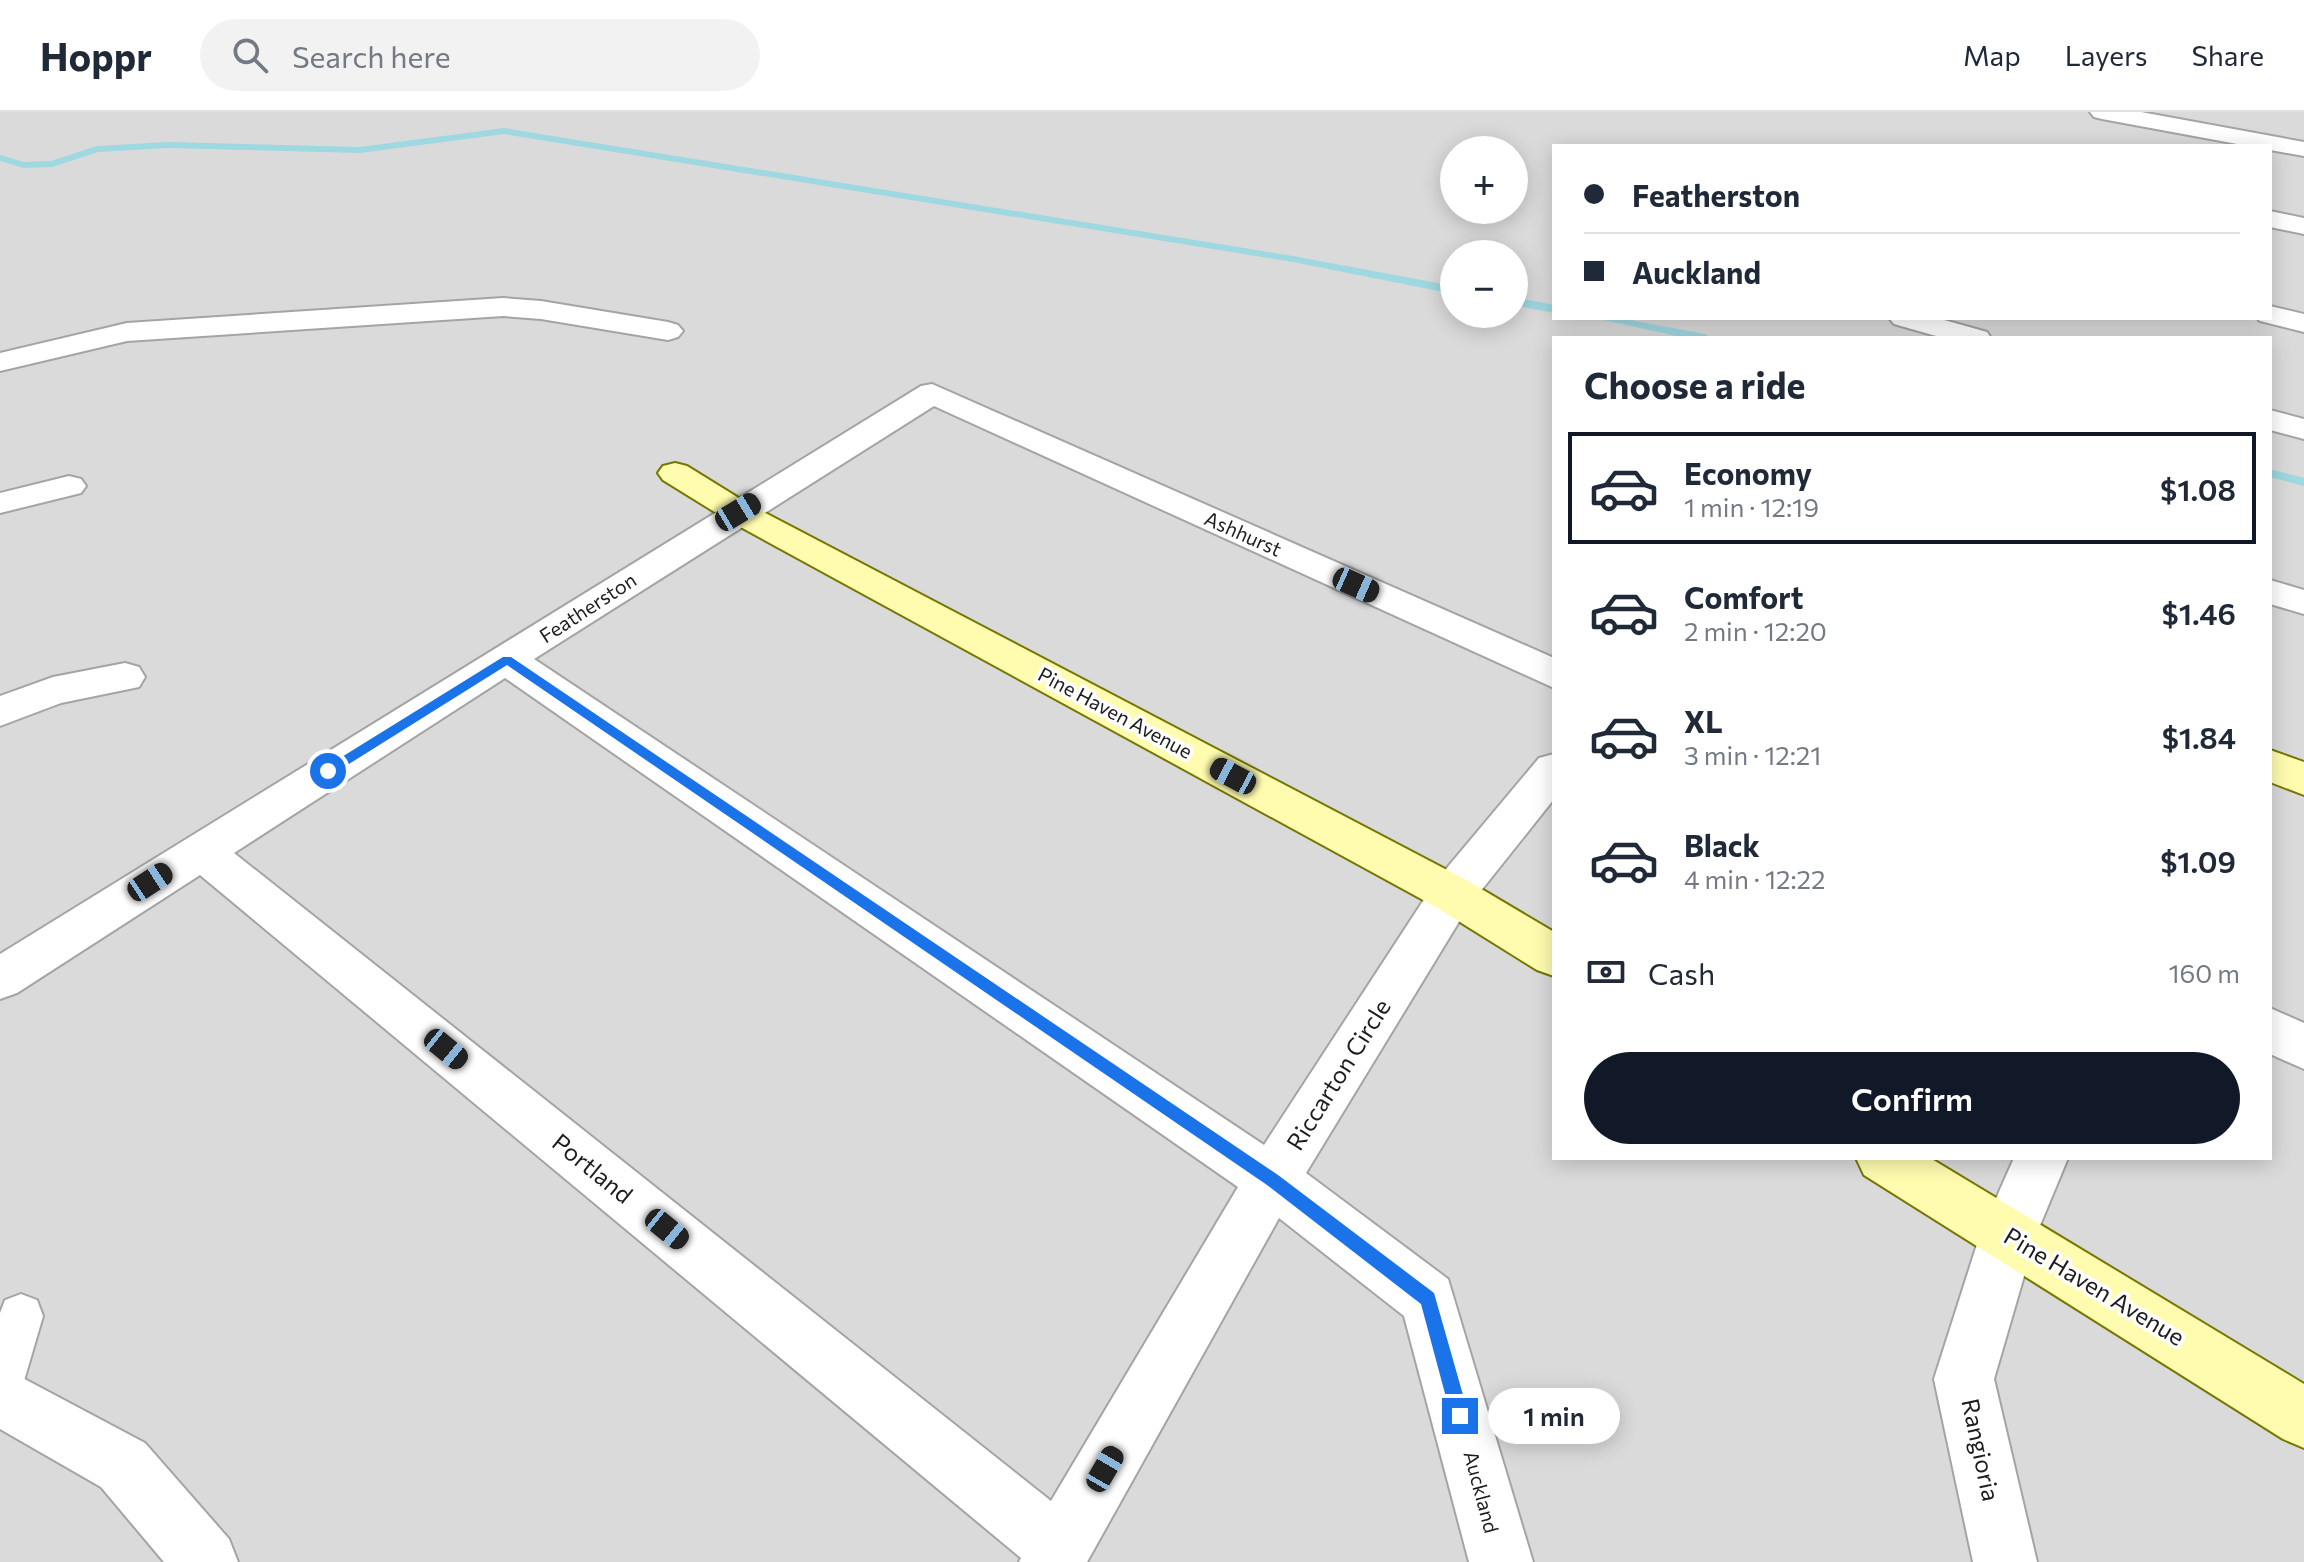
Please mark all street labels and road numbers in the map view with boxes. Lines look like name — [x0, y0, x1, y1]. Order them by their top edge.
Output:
street label: Ashhurst — [1201, 505, 1286, 561]
street label: Featherston — [535, 567, 640, 647]
street label: Pine Haven Avenue — [1034, 661, 1197, 763]
street label: Riccarton Circle — [1280, 993, 1396, 1155]
street label: Portland — [547, 1127, 639, 1209]
street label: Pine Haven Avenue — [1999, 1220, 2190, 1351]
street label: Rangioria — [1956, 1396, 2006, 1504]
street label: Auckland — [1459, 1448, 1504, 1535]

